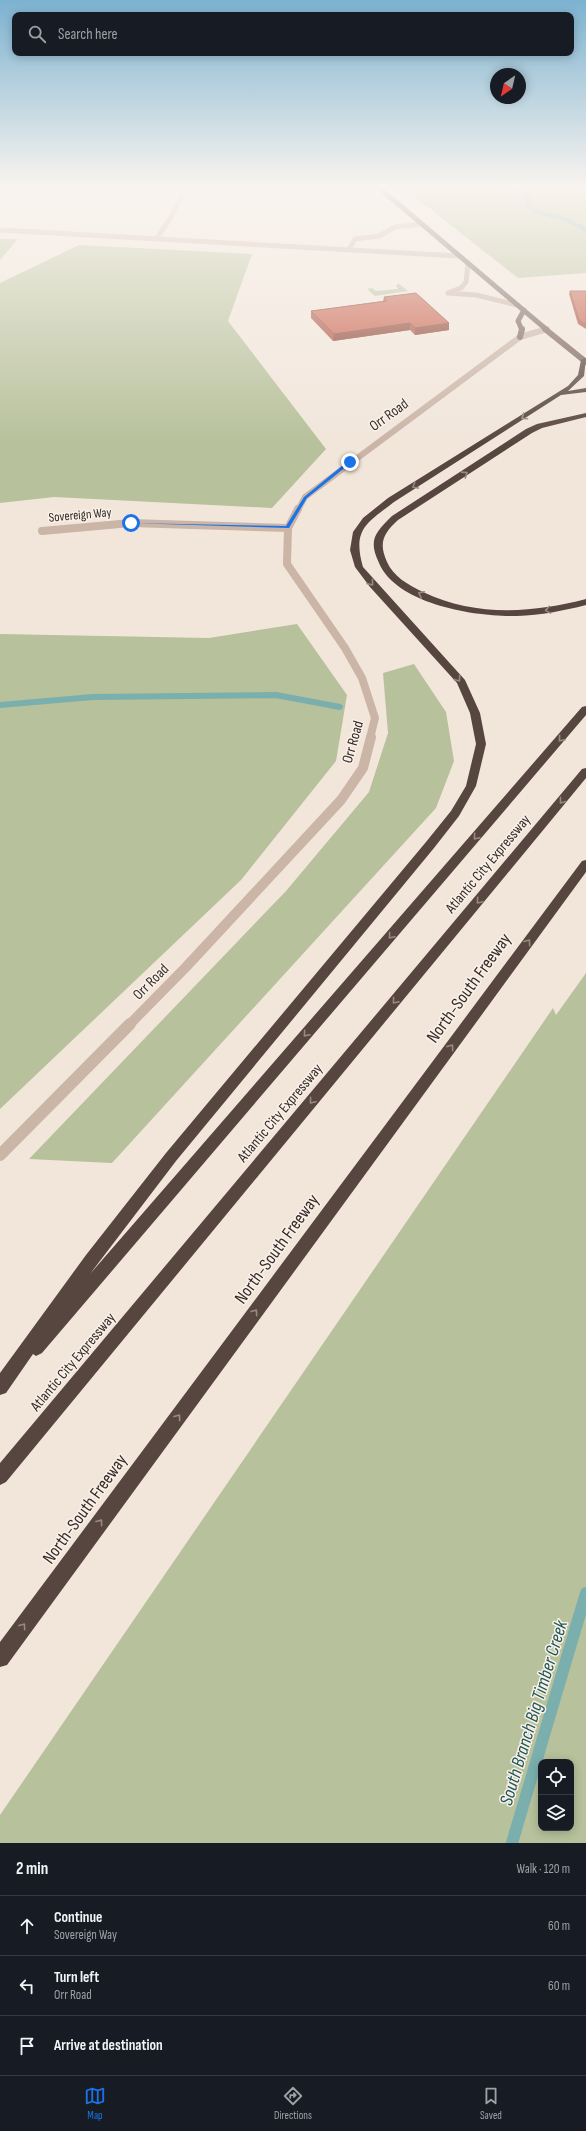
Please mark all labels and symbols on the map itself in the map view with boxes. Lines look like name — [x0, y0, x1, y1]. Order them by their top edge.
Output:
north arrow — [490, 68, 526, 104]
street label: Orr Road — [366, 395, 412, 435]
one-way arrow — [522, 412, 529, 419]
route end — [341, 453, 359, 471]
one-way arrow — [461, 471, 468, 478]
one-way arrow — [412, 481, 419, 489]
street label: Sovereign Way — [48, 504, 112, 526]
route start — [122, 514, 140, 532]
one-way arrow — [366, 578, 373, 585]
one-way arrow — [418, 591, 425, 599]
one-way arrow — [545, 605, 551, 614]
one-way arrow — [454, 674, 461, 681]
street label: Orr Road — [338, 719, 368, 765]
one-way arrow — [558, 734, 565, 741]
one-way arrow — [559, 797, 566, 804]
street label: Atlantic City Expressway — [441, 811, 535, 918]
one-way arrow — [473, 833, 480, 840]
one-way arrow — [476, 897, 483, 904]
street label: North-South Freeway — [422, 929, 516, 1047]
one-way arrow — [388, 931, 396, 939]
one-way arrow — [523, 940, 530, 947]
street label: Orr Road — [129, 960, 173, 1004]
one-way arrow — [393, 997, 400, 1004]
one-way arrow — [304, 1030, 311, 1037]
one-way arrow — [446, 1044, 454, 1051]
street label: Atlantic City Expressway — [233, 1060, 327, 1167]
one-way arrow — [310, 1097, 317, 1104]
street label: North-South Freeway — [230, 1190, 324, 1308]
street label: Atlantic City Expressway — [26, 1309, 120, 1416]
one-way arrow — [250, 1310, 257, 1317]
one-way arrow — [173, 1414, 180, 1421]
street label: North-South Freeway — [38, 1450, 132, 1568]
one-way arrow — [96, 1519, 103, 1526]
water label: South Branch Big Timber Creek — [495, 1617, 573, 1808]
one-way arrow — [18, 1624, 25, 1631]

